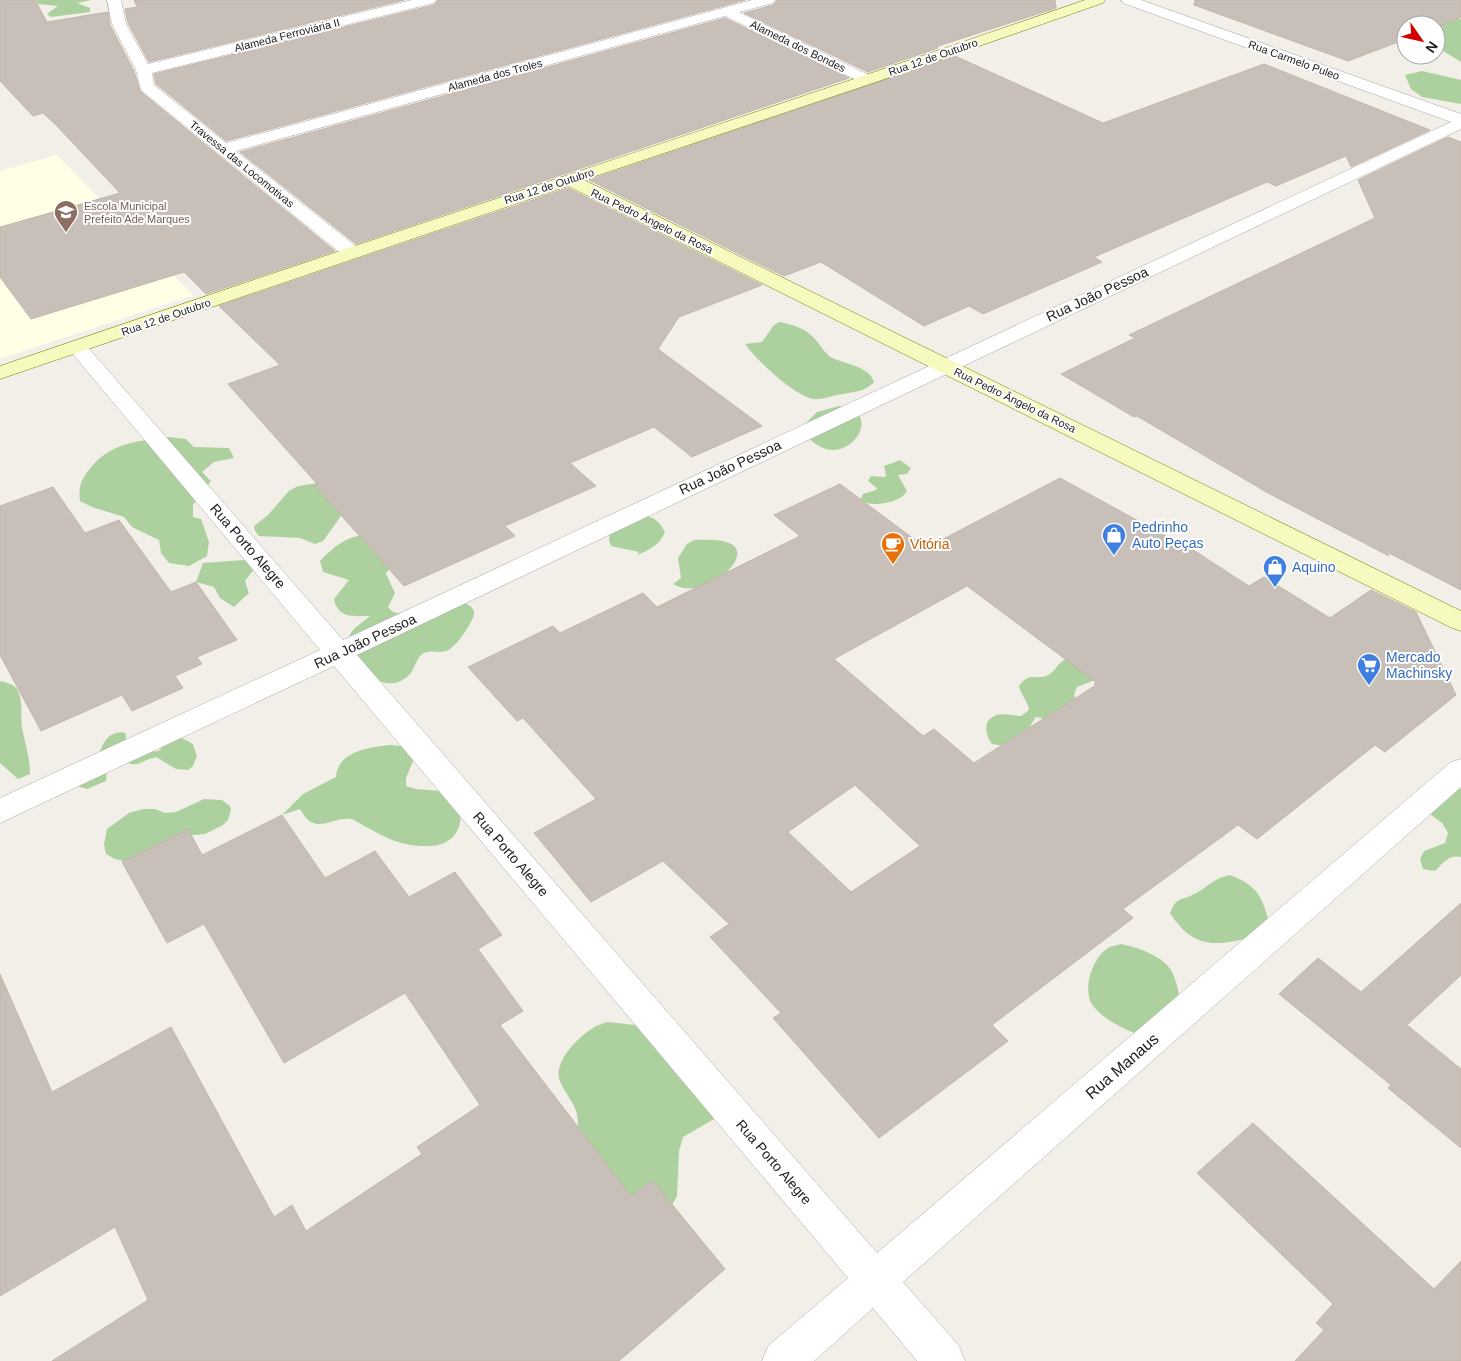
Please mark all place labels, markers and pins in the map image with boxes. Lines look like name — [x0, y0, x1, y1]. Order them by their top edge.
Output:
school or university icon: Escola Municipal Prefeito Ade Marques — [53, 199, 79, 233]
place label: Escola Municipal Prefeito Ade Marques — [84, 200, 190, 225]
place label: Pedrinho Auto Peças — [1132, 519, 1204, 551]
shop icon: Pedrinho Auto Peças — [1101, 522, 1127, 556]
cafe icon: Vitória — [880, 531, 906, 565]
place label: Vitória — [910, 536, 950, 552]
shop icon: Aquino — [1262, 554, 1288, 588]
place label: Aquino — [1292, 559, 1336, 575]
place label: Mercado Machinsky — [1386, 649, 1452, 681]
supermarket icon: Mercado Machinsky — [1356, 652, 1382, 686]

